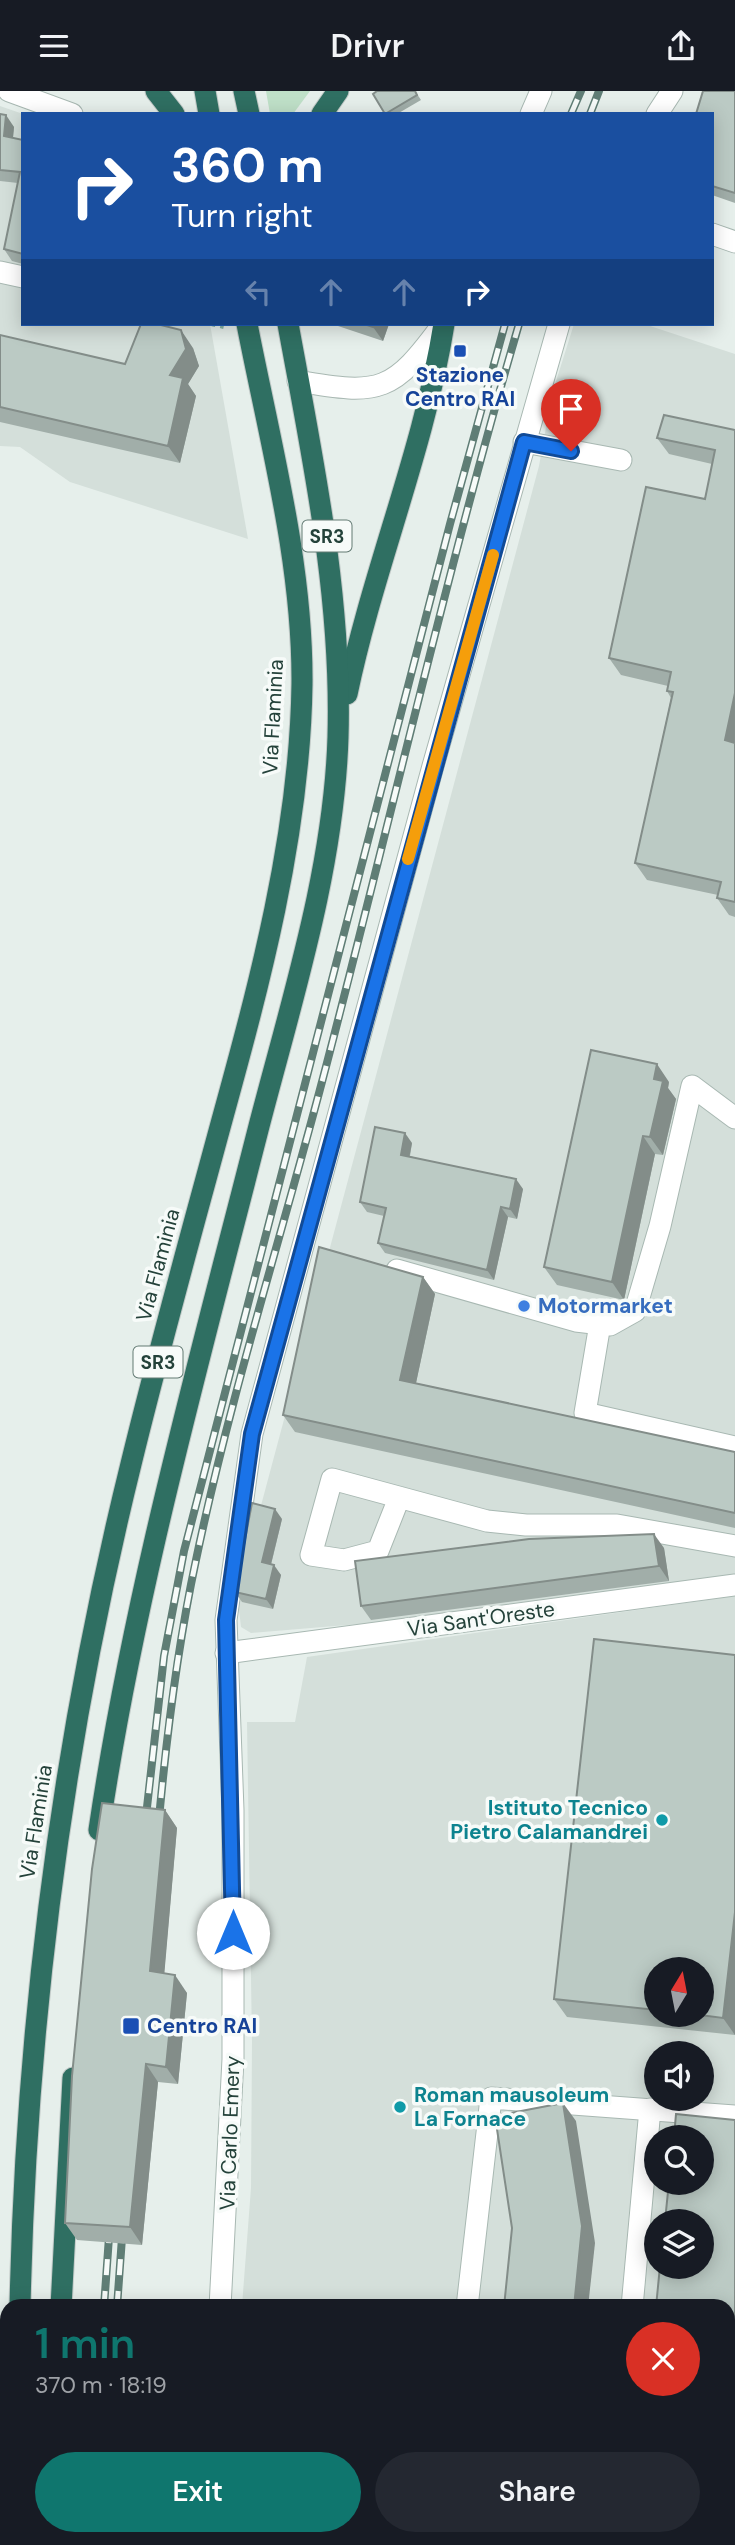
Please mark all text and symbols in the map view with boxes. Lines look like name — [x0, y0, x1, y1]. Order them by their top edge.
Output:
text: Drivr — [330, 25, 405, 67]
icon: menu — [35, 27, 73, 65]
icon: share — [662, 27, 700, 65]
text: 360 m — [171, 133, 324, 197]
icon: right — [56, 140, 147, 231]
text: Turn right — [171, 195, 313, 237]
icon: left — [239, 273, 277, 311]
icon: ahead — [312, 273, 350, 311]
icon: ahead — [385, 273, 423, 311]
icon: right — [458, 273, 496, 311]
marker: Stazione Centro RAI — [452, 343, 468, 359]
place label: Stazione Centro RAI — [405, 361, 515, 413]
pin — [541, 379, 601, 451]
icon: arrive — [552, 390, 590, 428]
road number: SR3 — [302, 521, 352, 551]
street label: Via Flaminia — [256, 658, 290, 776]
street label: Via Flaminia — [130, 1205, 186, 1325]
place label: Motormarket — [538, 1292, 673, 1320]
marker: Motormarket — [516, 1298, 532, 1314]
road number: SR3 — [134, 1347, 182, 1378]
street label: Via Sant'Oreste — [405, 1595, 557, 1643]
street label: Via Flaminia — [13, 1763, 59, 1881]
place label: Istituto Tecnico Pietro Calamandrei — [450, 1794, 648, 1846]
marker: Istituto Tecnico Pietro Calamandrei — [654, 1812, 670, 1828]
position arrow — [196, 1896, 270, 1970]
north arrow — [644, 1957, 714, 2027]
map controls — [644, 1957, 714, 2279]
place label: Centro RAI — [147, 2012, 257, 2040]
marker: Centro RAI — [121, 2016, 141, 2036]
button: sound — [644, 2041, 714, 2111]
street label: Via Carlo Emery — [213, 2055, 247, 2211]
place label: Roman mausoleum La Fornace — [414, 2081, 609, 2133]
marker: Roman mausoleum La Fornace — [392, 2099, 408, 2115]
button: search — [644, 2125, 714, 2195]
button: layers — [644, 2209, 714, 2279]
text: 1 min — [35, 2316, 135, 2371]
button: close — [626, 2322, 700, 2396]
text: 370 m · 18:19 — [35, 2370, 167, 2400]
button: Exit — [35, 2452, 361, 2532]
button: Share — [375, 2452, 700, 2532]

